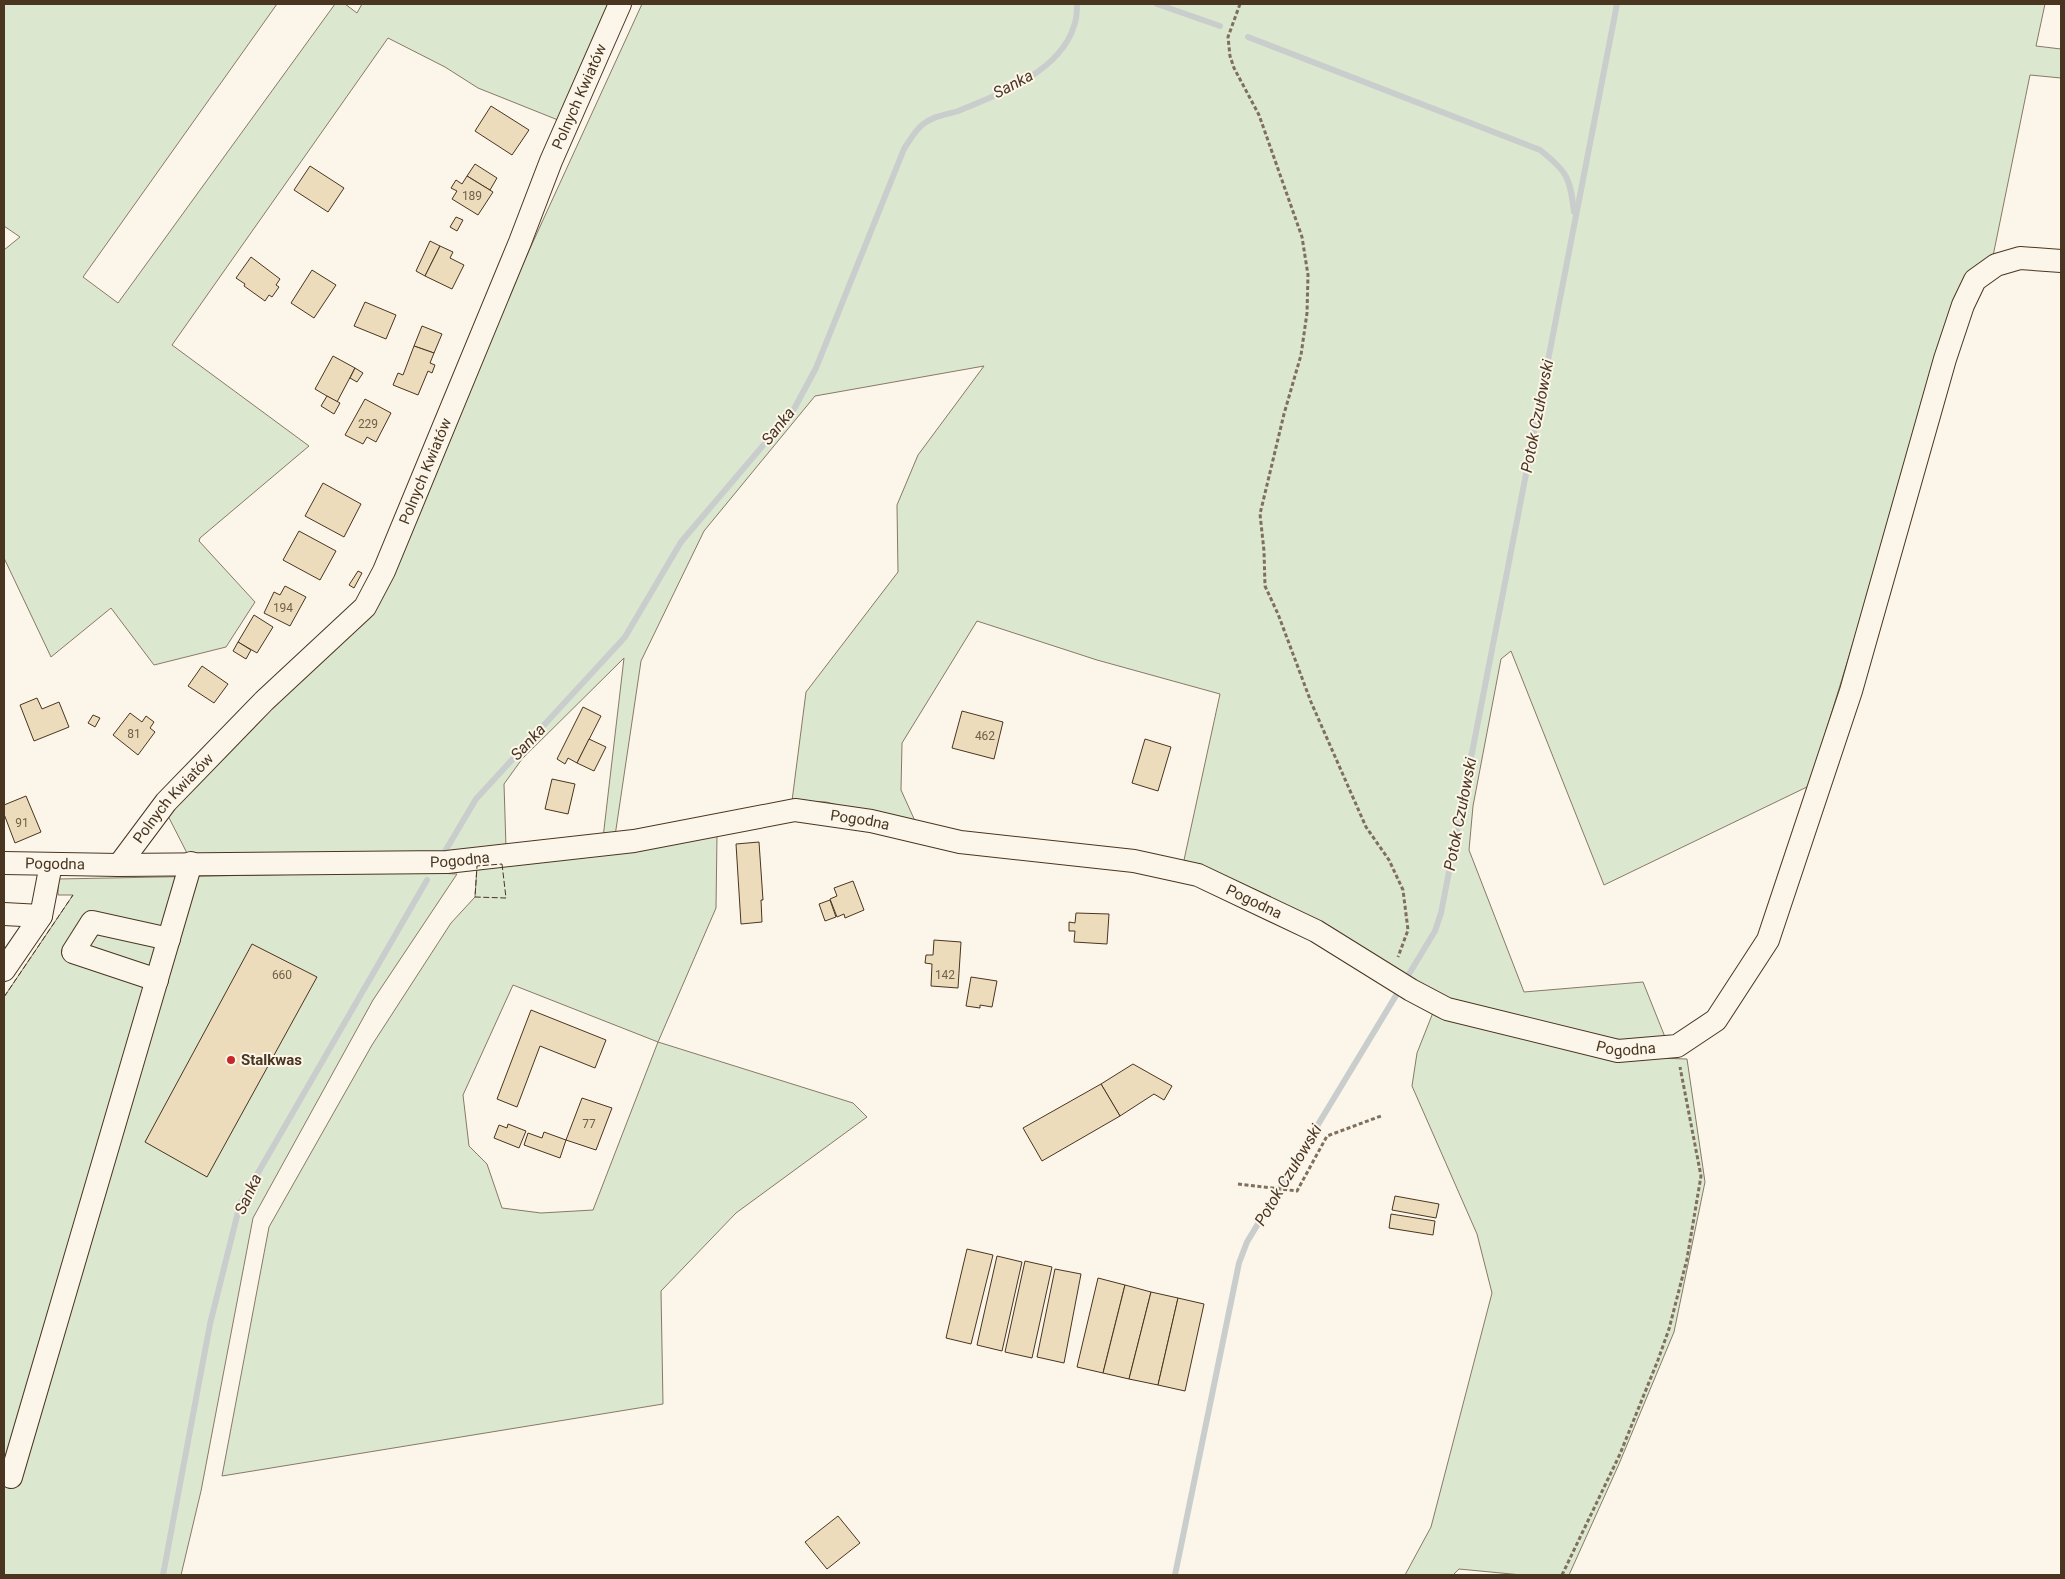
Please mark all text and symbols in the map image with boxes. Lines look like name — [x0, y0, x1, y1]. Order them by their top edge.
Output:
street label: Polnych Kwiatów — [548, 41, 610, 152]
water label: Sanka — [990, 66, 1036, 102]
house number: 189 — [462, 189, 482, 203]
water label: Potok Czułowski — [1517, 358, 1557, 474]
water label: Sanka — [757, 403, 799, 449]
street label: Polnych Kwiatów — [395, 415, 455, 527]
house number: 229 — [358, 417, 378, 431]
house number: 194 — [273, 601, 293, 615]
water label: Sanka — [507, 720, 549, 764]
house number: 81 — [127, 727, 141, 741]
house number: 462 — [975, 729, 995, 743]
street label: Polnych Kwiatów — [129, 750, 217, 847]
water label: Potok Czułowski — [1440, 756, 1480, 872]
street label: Pogodna — [829, 806, 892, 834]
house number: 91 — [15, 816, 29, 830]
street label: Pogodna — [430, 848, 491, 871]
street label: Pogodna — [25, 854, 85, 873]
street label: Pogodna — [1223, 881, 1285, 923]
house number: 660 — [272, 968, 292, 982]
house number: 142 — [935, 968, 955, 982]
street label: Pogodna — [1594, 1037, 1656, 1060]
place label: Stalkwas — [241, 1051, 302, 1069]
marker: Stalkwas — [225, 1054, 237, 1066]
house number: 77 — [582, 1117, 596, 1131]
water label: Potok Czułowski — [1250, 1121, 1326, 1229]
water label: Sanka — [230, 1171, 266, 1217]

